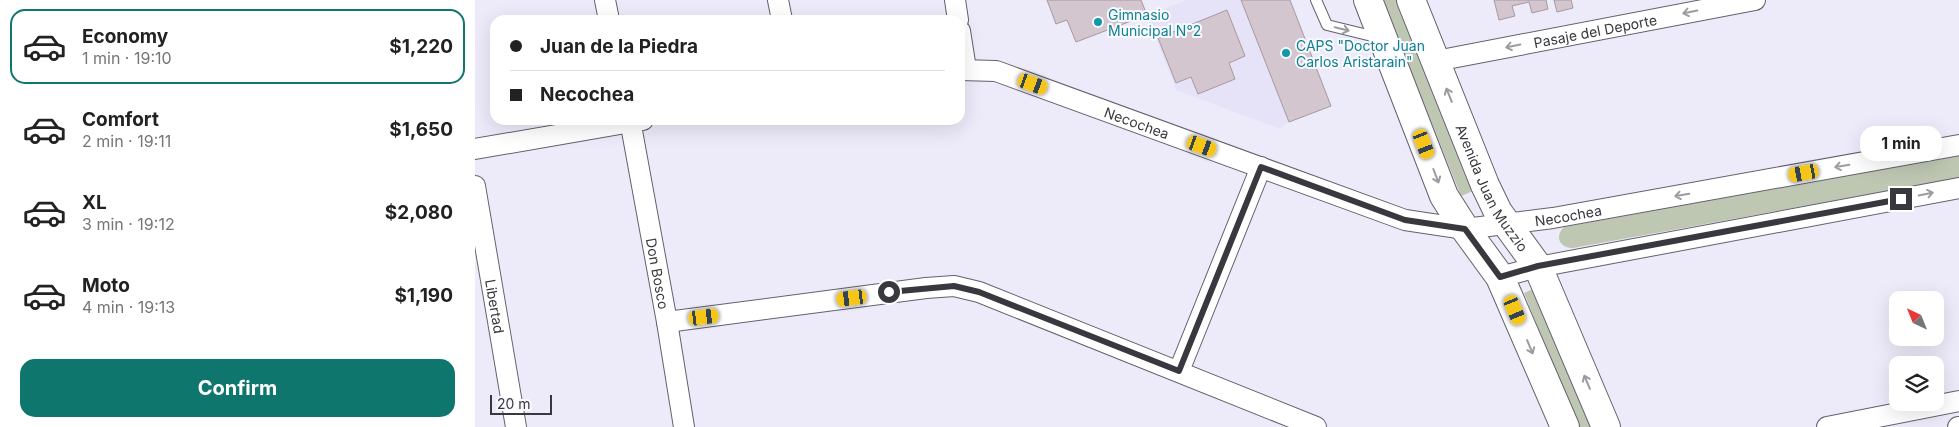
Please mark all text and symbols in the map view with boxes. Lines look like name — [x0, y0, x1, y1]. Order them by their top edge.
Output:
place label: Gimnasio Municipal N°2 — [1108, 6, 1201, 39]
one-way arrow — [1682, 8, 1698, 18]
street label: Pasaje del Deporte — [1532, 10, 1658, 51]
marker: Gimnasio Municipal N°2 — [1092, 16, 1104, 28]
icon: car — [22, 24, 67, 69]
one-way arrow — [1333, 24, 1349, 34]
text: Economy — [82, 25, 168, 48]
text: $1,220 — [389, 35, 453, 58]
text: Juan de la Piedra — [540, 35, 698, 58]
place label: CAPS "Doctor Juan Carlos Aristarain" — [1296, 37, 1425, 70]
one-way arrow — [1506, 42, 1522, 52]
marker: CAPS "Doctor Juan Carlos Aristarain" — [1280, 47, 1292, 59]
text: 1 min · 19:10 — [82, 48, 172, 68]
car — [1016, 72, 1049, 96]
text: Necochea — [540, 83, 634, 106]
one-way arrow — [1444, 88, 1453, 103]
street label: Necochea — [1102, 103, 1172, 142]
icon: car — [22, 107, 67, 152]
text: Comfort — [82, 108, 159, 131]
text: $1,650 — [389, 118, 453, 141]
street label: Avenida Juan Muzzio — [1453, 122, 1532, 254]
callout: 1 min — [1860, 126, 1942, 162]
car — [1411, 127, 1436, 161]
text: 2 min · 19:11 — [82, 131, 171, 151]
text: 1 min — [1881, 133, 1921, 153]
car — [1185, 134, 1218, 158]
one-way arrow — [1835, 161, 1851, 171]
car — [1787, 163, 1820, 183]
one-way arrow — [1432, 168, 1441, 183]
route end — [1890, 188, 1912, 210]
one-way arrow — [1918, 189, 1934, 199]
icon: car — [22, 190, 67, 235]
one-way arrow — [1675, 190, 1691, 200]
text: XL — [82, 191, 107, 214]
text: $2,080 — [385, 201, 453, 224]
street label: Necochea — [1534, 201, 1603, 229]
text: 3 min · 19:12 — [82, 214, 175, 234]
street label: Don Bosco — [643, 236, 673, 310]
icon: car — [22, 273, 67, 318]
text: Moto — [82, 274, 130, 297]
street label: Libertad — [482, 278, 508, 335]
route start — [878, 281, 900, 303]
text: $1,190 — [394, 284, 453, 307]
car — [836, 289, 867, 307]
north arrow — [1889, 291, 1944, 346]
map controls — [1889, 291, 1944, 411]
car — [1502, 293, 1527, 327]
text: 4 min · 19:13 — [82, 297, 175, 317]
car — [688, 308, 719, 326]
one-way arrow — [1526, 339, 1536, 354]
button: layers — [1889, 356, 1944, 411]
button: Confirm — [20, 359, 455, 417]
one-way arrow — [1582, 375, 1592, 390]
scale bar — [490, 392, 553, 415]
text: 20 m — [497, 395, 531, 412]

